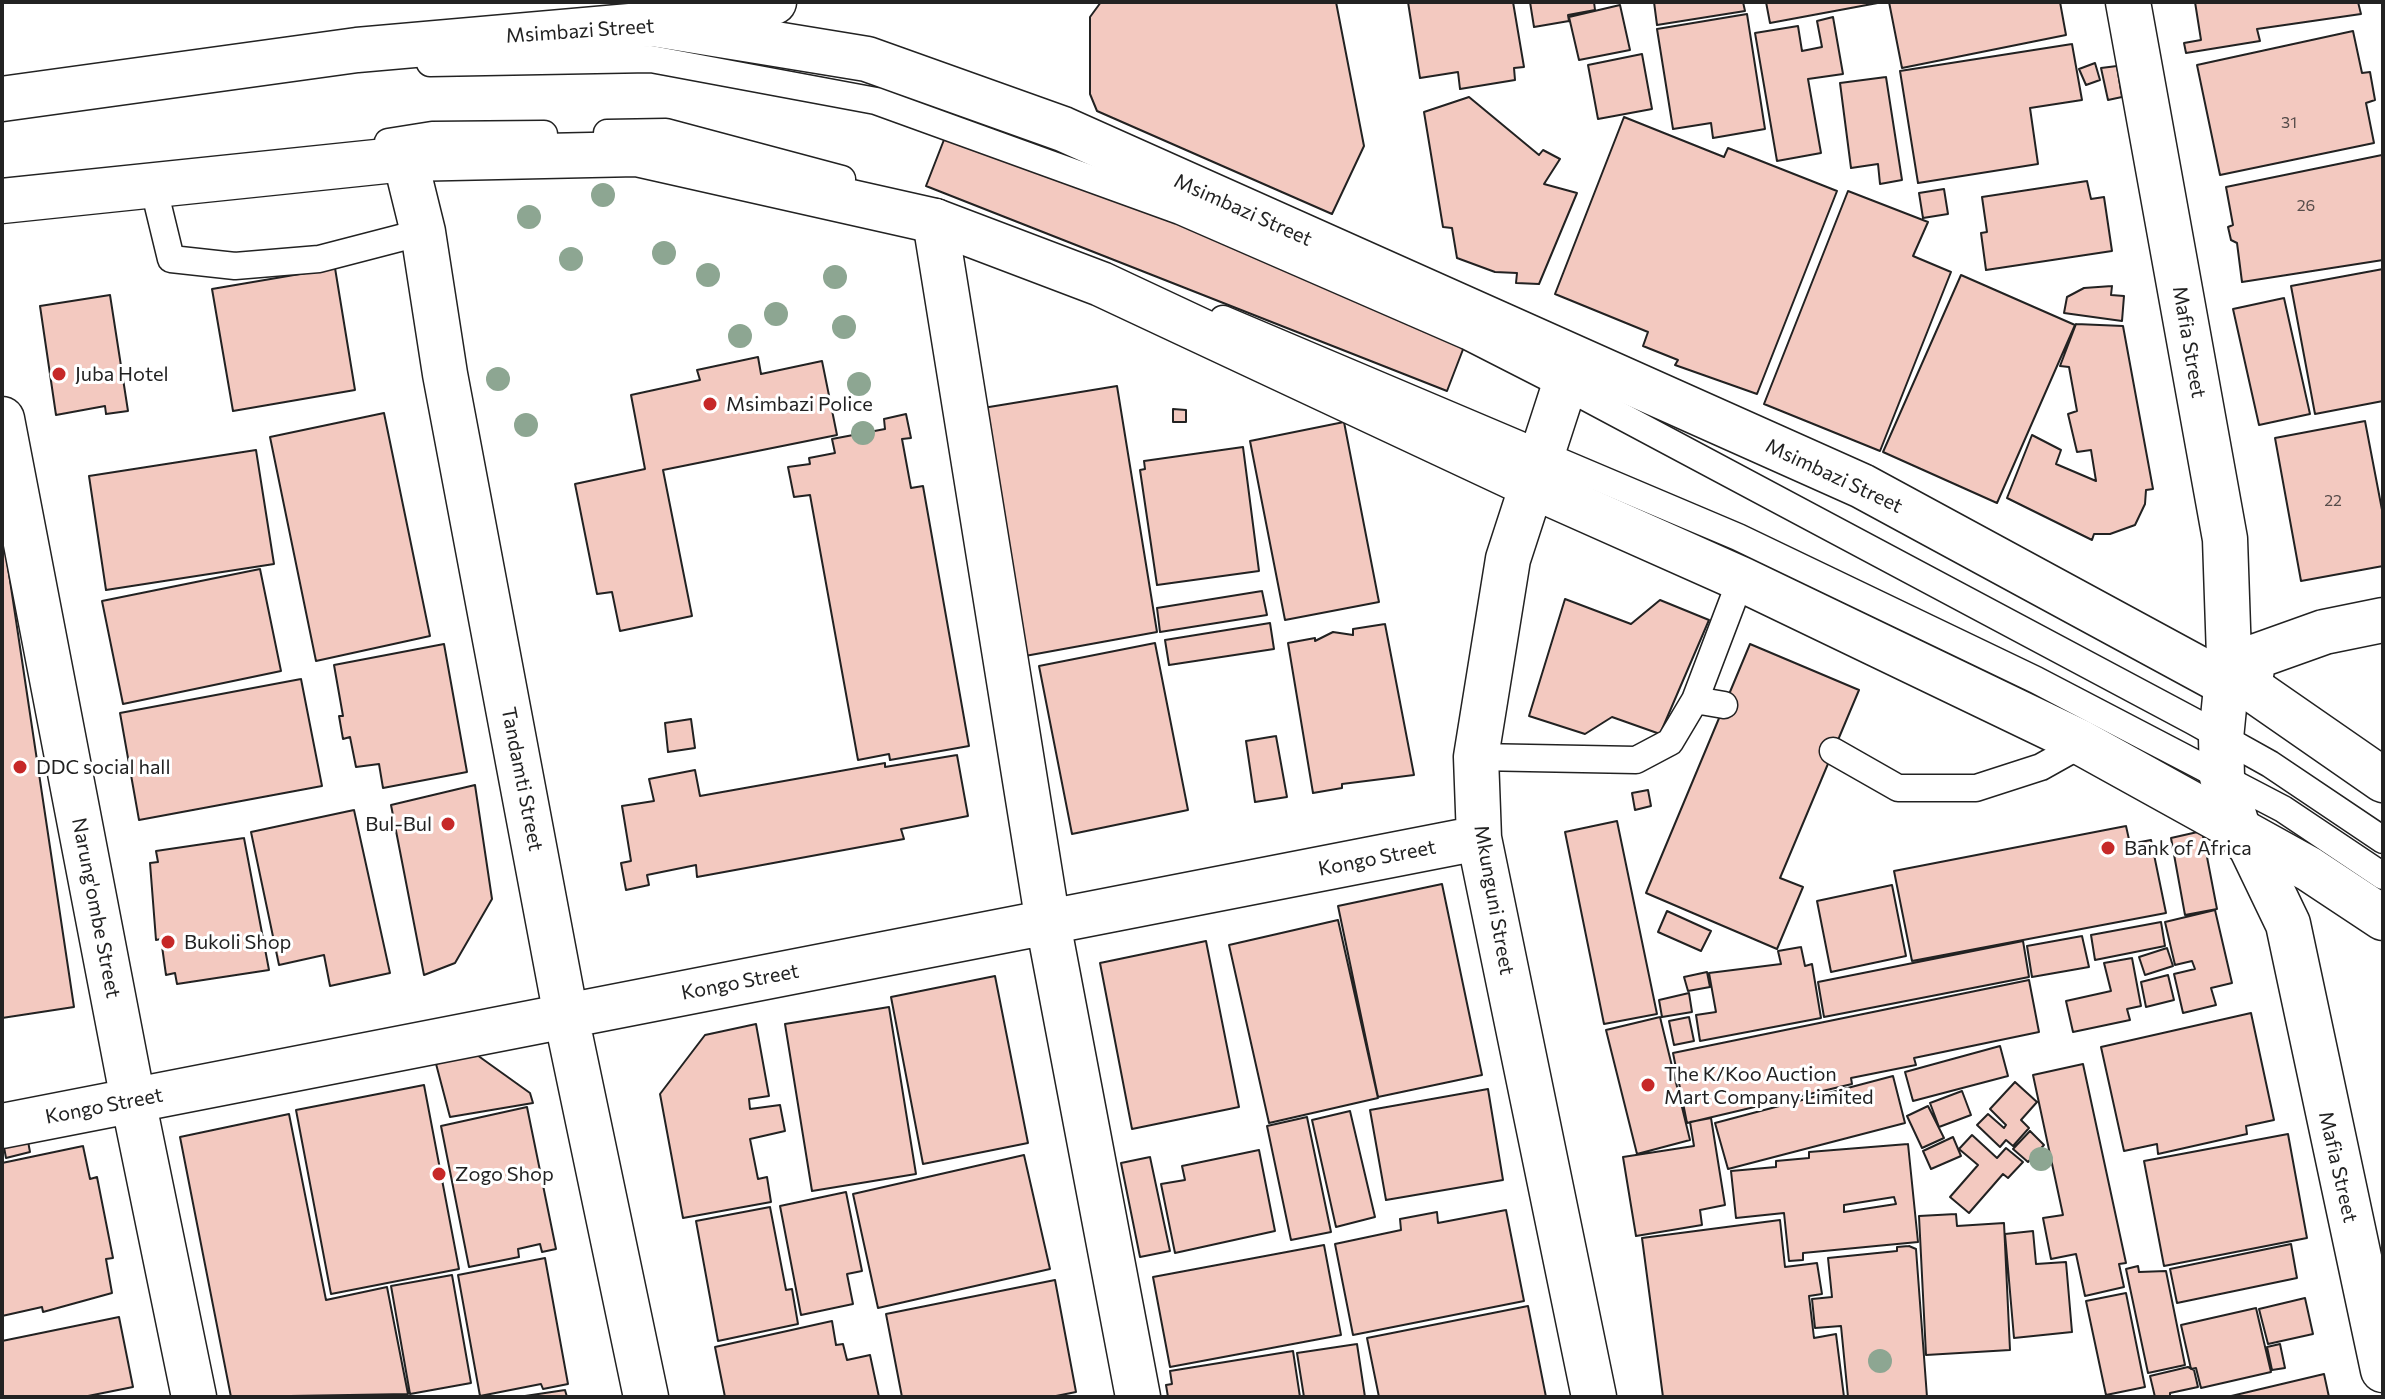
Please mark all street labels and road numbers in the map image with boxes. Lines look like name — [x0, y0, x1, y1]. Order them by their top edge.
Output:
street label: Msimbazi Street — [505, 14, 655, 48]
street label: Msimbazi Street — [1170, 169, 1316, 251]
street label: Mafia Street — [2167, 284, 2211, 400]
street label: Msimbazi Street — [1762, 434, 1906, 518]
street label: Tandamti Street — [496, 705, 548, 853]
street label: Narung'ombe Street — [67, 816, 125, 1000]
street label: Mkunguni Street — [1469, 823, 1519, 977]
street label: Kongo Street — [1316, 835, 1438, 881]
street label: Kongo Street — [679, 959, 801, 1005]
street label: Kongo Street — [43, 1083, 165, 1129]
street label: Mafia Street — [2314, 1109, 2362, 1225]

